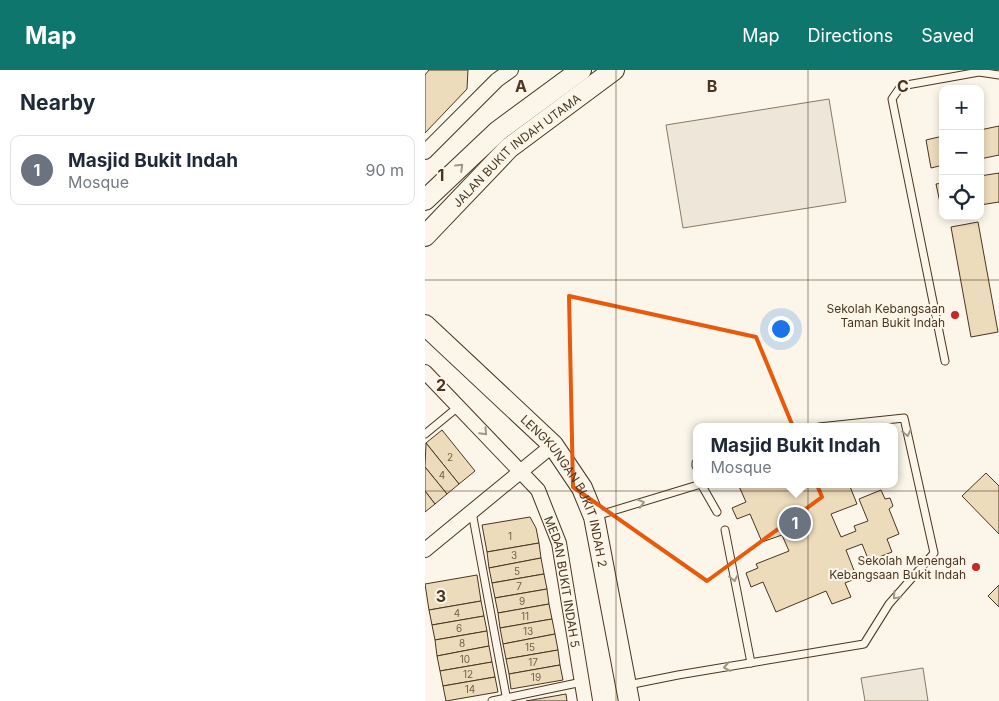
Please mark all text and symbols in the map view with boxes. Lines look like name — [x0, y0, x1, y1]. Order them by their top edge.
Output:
text: Map — [25, 21, 76, 50]
text: Map — [742, 25, 780, 46]
text: Directions — [808, 25, 893, 46]
text: Saved — [921, 25, 974, 46]
text: A — [515, 76, 527, 96]
text: B — [707, 76, 717, 96]
text: C — [897, 76, 909, 96]
map controls — [939, 85, 984, 220]
button: + — [939, 85, 984, 130]
text: Nearby — [20, 90, 95, 115]
street label: JALAN BUKIT INDAH UTAMA — [449, 90, 584, 210]
button: − — [939, 130, 984, 175]
text: Masjid Bukit Indah — [68, 149, 238, 172]
text: 1 — [34, 160, 40, 180]
text: 90 m — [365, 160, 404, 180]
one-way arrow — [455, 164, 464, 173]
text: 1 — [438, 165, 444, 185]
text: Mosque — [68, 172, 129, 192]
button: locate — [939, 175, 984, 220]
place label: Sekolah Kebangsaan Taman Bukit Indah — [827, 301, 945, 330]
marker: Sekolah Kebangsaan Taman Bukit Indah — [949, 309, 961, 321]
your location — [768, 316, 794, 342]
text: 2 — [436, 375, 446, 395]
street label: LENGKUNGAN BUKIT INDAH 2 — [518, 411, 611, 568]
popup — [693, 423, 898, 488]
one-way arrow — [478, 427, 487, 436]
one-way arrow — [901, 428, 912, 437]
text: Masjid Bukit Indah — [710, 434, 881, 457]
house number: 2 — [447, 451, 453, 463]
text: Mosque — [710, 457, 771, 477]
house number: 4 — [439, 469, 445, 481]
one-way arrow — [636, 498, 645, 508]
pin: 1 — [779, 504, 811, 542]
street label: MEDAN BUKIT INDAH 5 — [541, 514, 584, 649]
house number: 1 — [508, 530, 512, 542]
house number: 3 — [511, 549, 517, 561]
place label: Sekolah Menengah Kebangsaan Bukit Indah — [829, 553, 966, 582]
marker: Sekolah Menengah Kebangsaan Bukit Indah — [970, 561, 982, 573]
house number: 5 — [514, 565, 520, 577]
one-way arrow — [729, 574, 739, 583]
house number: 7 — [516, 580, 522, 592]
text: 3 — [436, 586, 446, 606]
one-way arrow — [893, 590, 902, 599]
house number: 9 — [519, 595, 525, 607]
house number: 4 — [454, 607, 460, 619]
house number: 11 — [521, 610, 529, 622]
house number: 6 — [456, 622, 462, 634]
house number: 13 — [523, 625, 533, 637]
house number: 8 — [459, 637, 465, 649]
house number: 15 — [525, 641, 535, 653]
house number: 10 — [460, 653, 470, 665]
house number: 17 — [528, 656, 538, 668]
one-way arrow — [723, 661, 732, 672]
house number: 12 — [463, 668, 473, 680]
house number: 19 — [531, 671, 541, 683]
house number: 14 — [465, 683, 475, 695]

